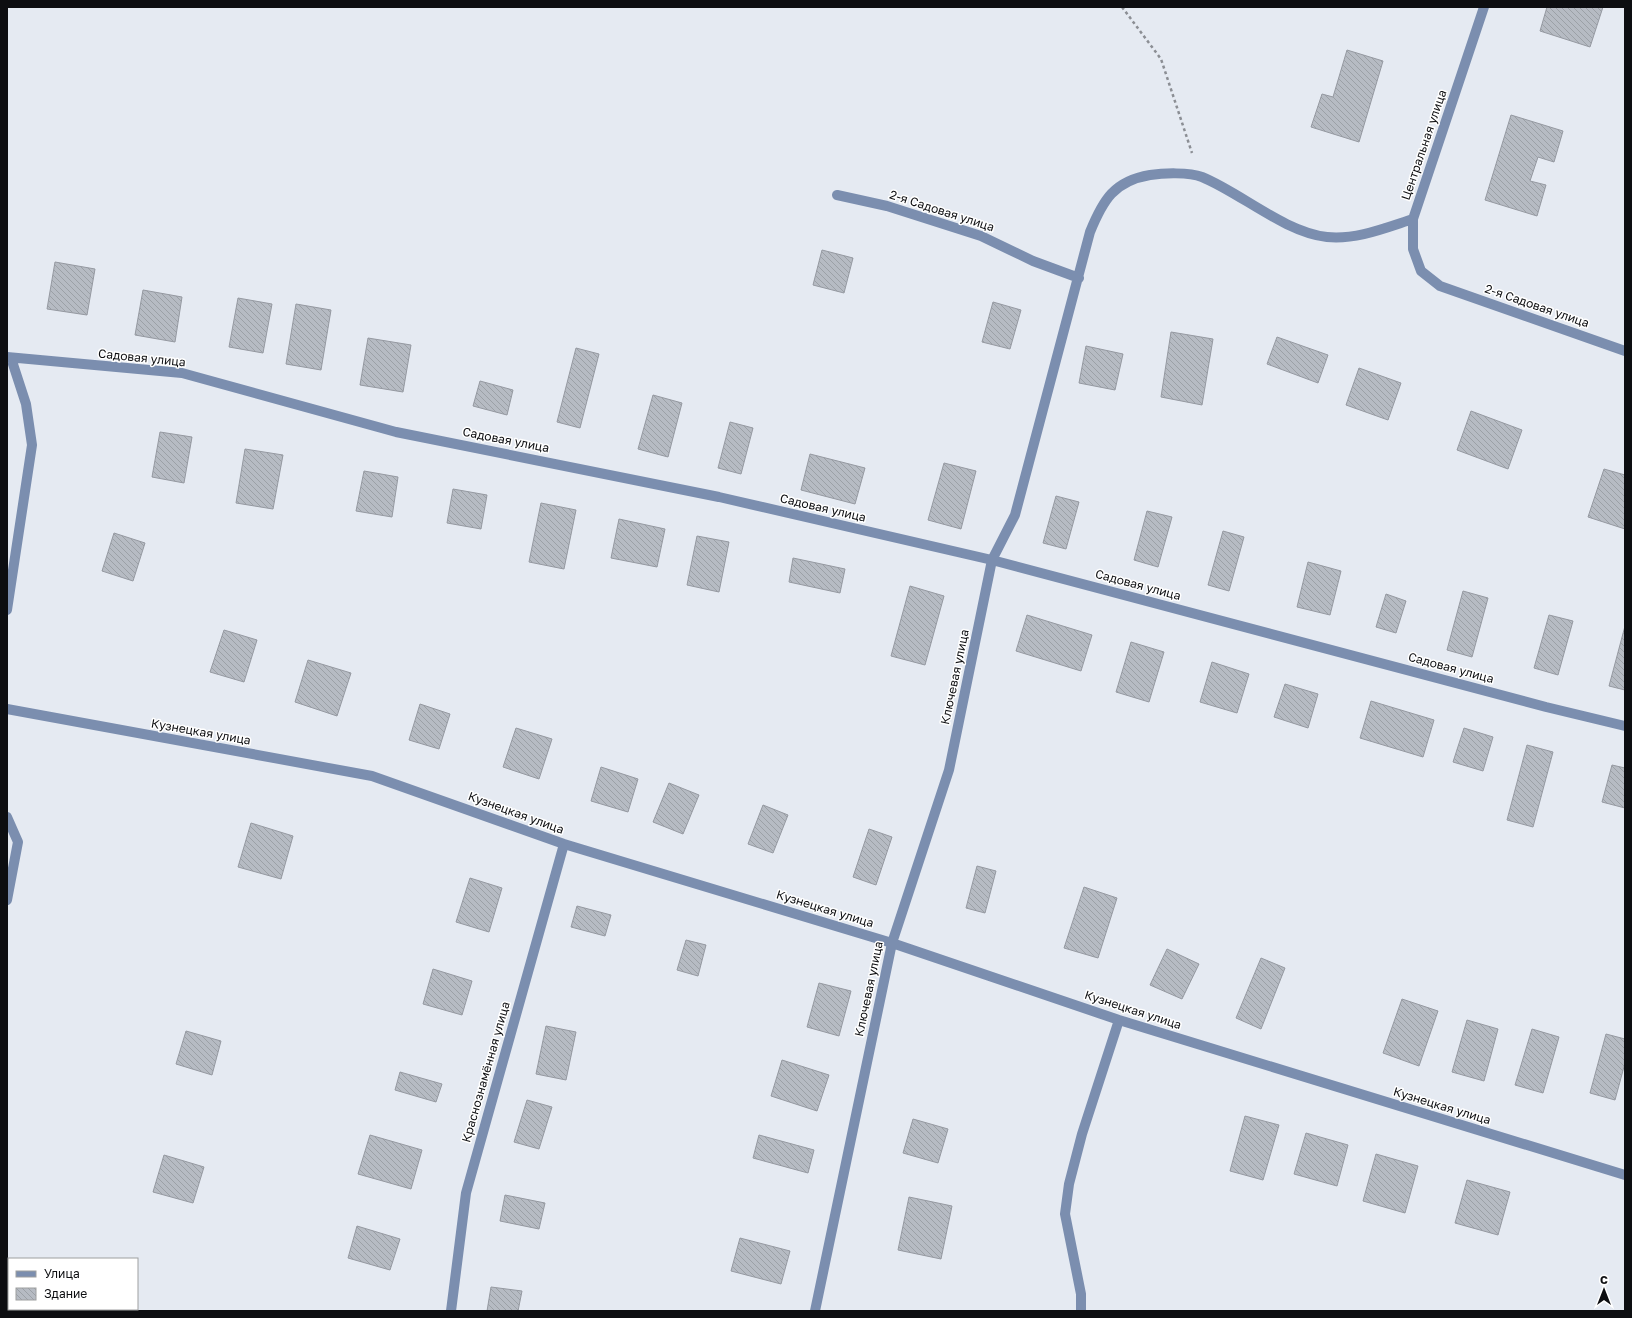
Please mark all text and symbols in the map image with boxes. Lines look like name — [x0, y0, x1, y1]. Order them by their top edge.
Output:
street label: Центральная улица — [1398, 88, 1449, 202]
street label: 2-я Садовая улица — [888, 186, 996, 235]
street label: 2-я Садовая улица — [1483, 281, 1591, 330]
street label: Садовая улица — [98, 345, 187, 370]
street label: Садовая улица — [461, 424, 551, 455]
street label: Садовая улица — [779, 490, 868, 525]
street label: Садовая улица — [1094, 566, 1183, 603]
street label: Ключевая улица — [937, 628, 972, 726]
street label: Садовая улица — [1407, 649, 1496, 686]
street label: Кузнецкая улица — [150, 715, 252, 748]
street label: Кузнецкая улица — [466, 788, 566, 837]
street label: Кузнецкая улица — [775, 887, 876, 930]
street label: Ключевая улица — [851, 940, 886, 1038]
street label: Кузнецкая улица — [1083, 987, 1183, 1032]
street label: Краснознамённая улица — [458, 1000, 513, 1144]
street label: Кузнецкая улица — [1392, 1084, 1493, 1127]
legend — [8, 1258, 138, 1310]
text: Улица — [44, 1266, 80, 1281]
north arrow — [1584, 1270, 1624, 1310]
text: С — [1600, 1273, 1608, 1286]
text: Здание — [44, 1286, 87, 1301]

